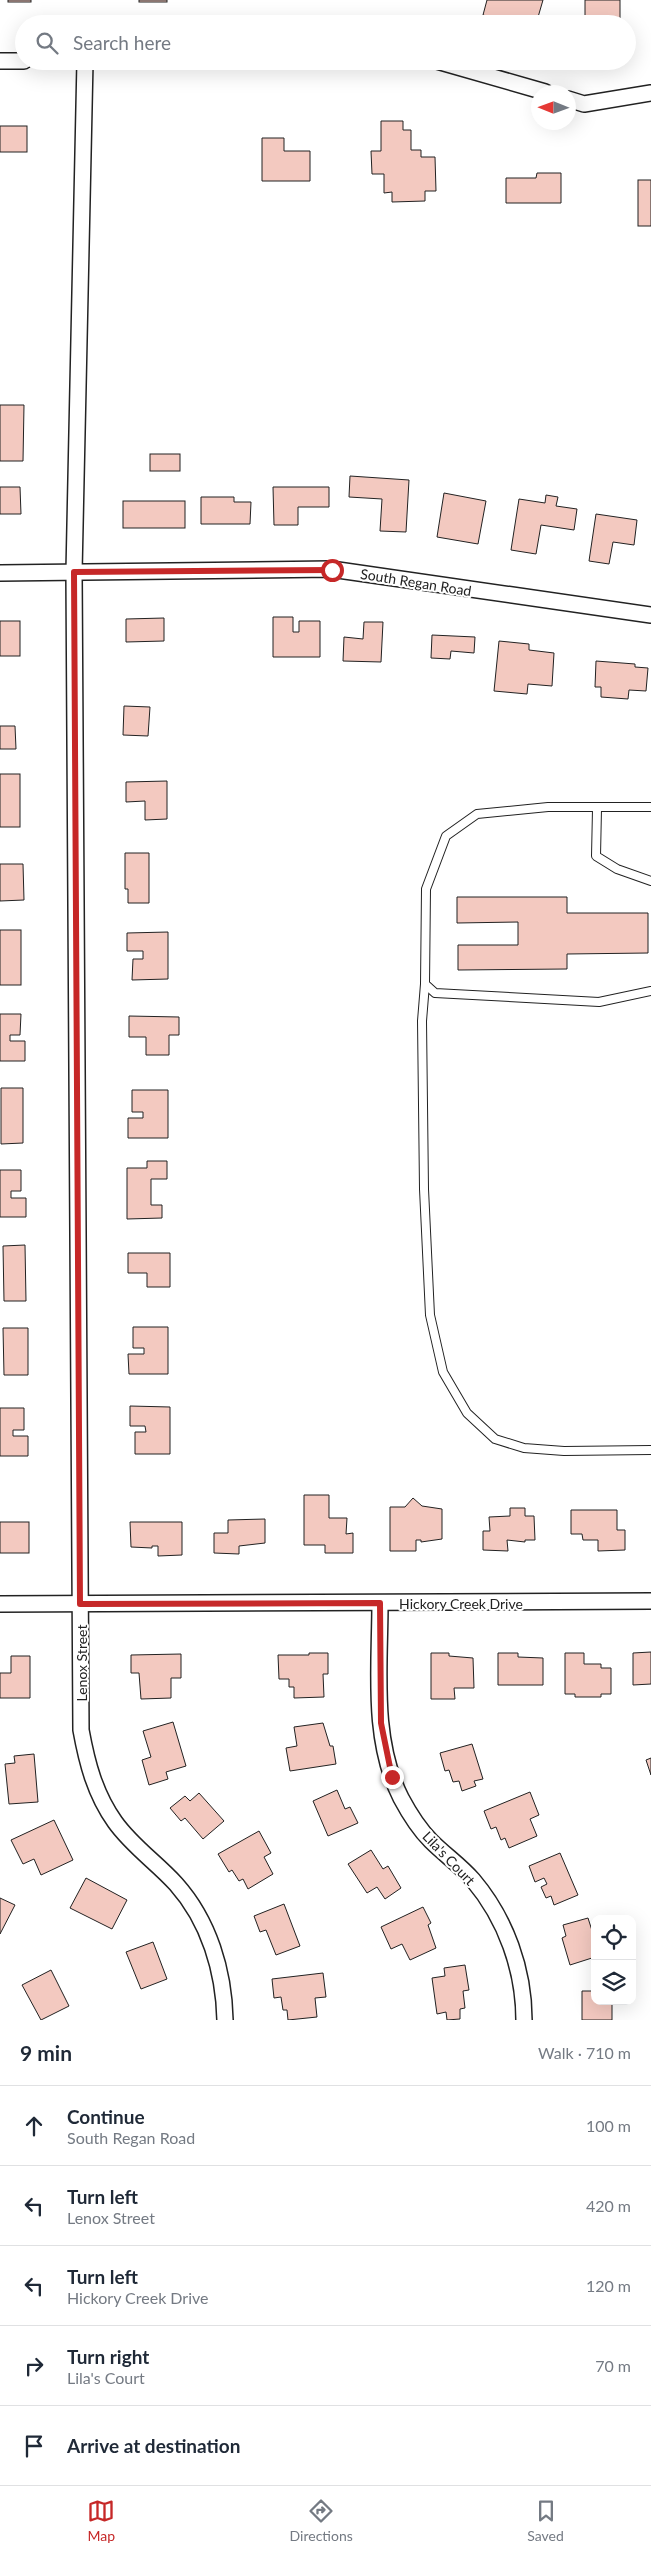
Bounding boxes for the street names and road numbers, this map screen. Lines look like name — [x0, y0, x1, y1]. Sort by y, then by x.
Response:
street label: South Regan Road — [359, 565, 473, 599]
street label: Hickory Creek Drive — [399, 1595, 523, 1612]
street label: Lenox Street — [73, 1625, 90, 1701]
street label: Lila's Court — [419, 1828, 479, 1888]

